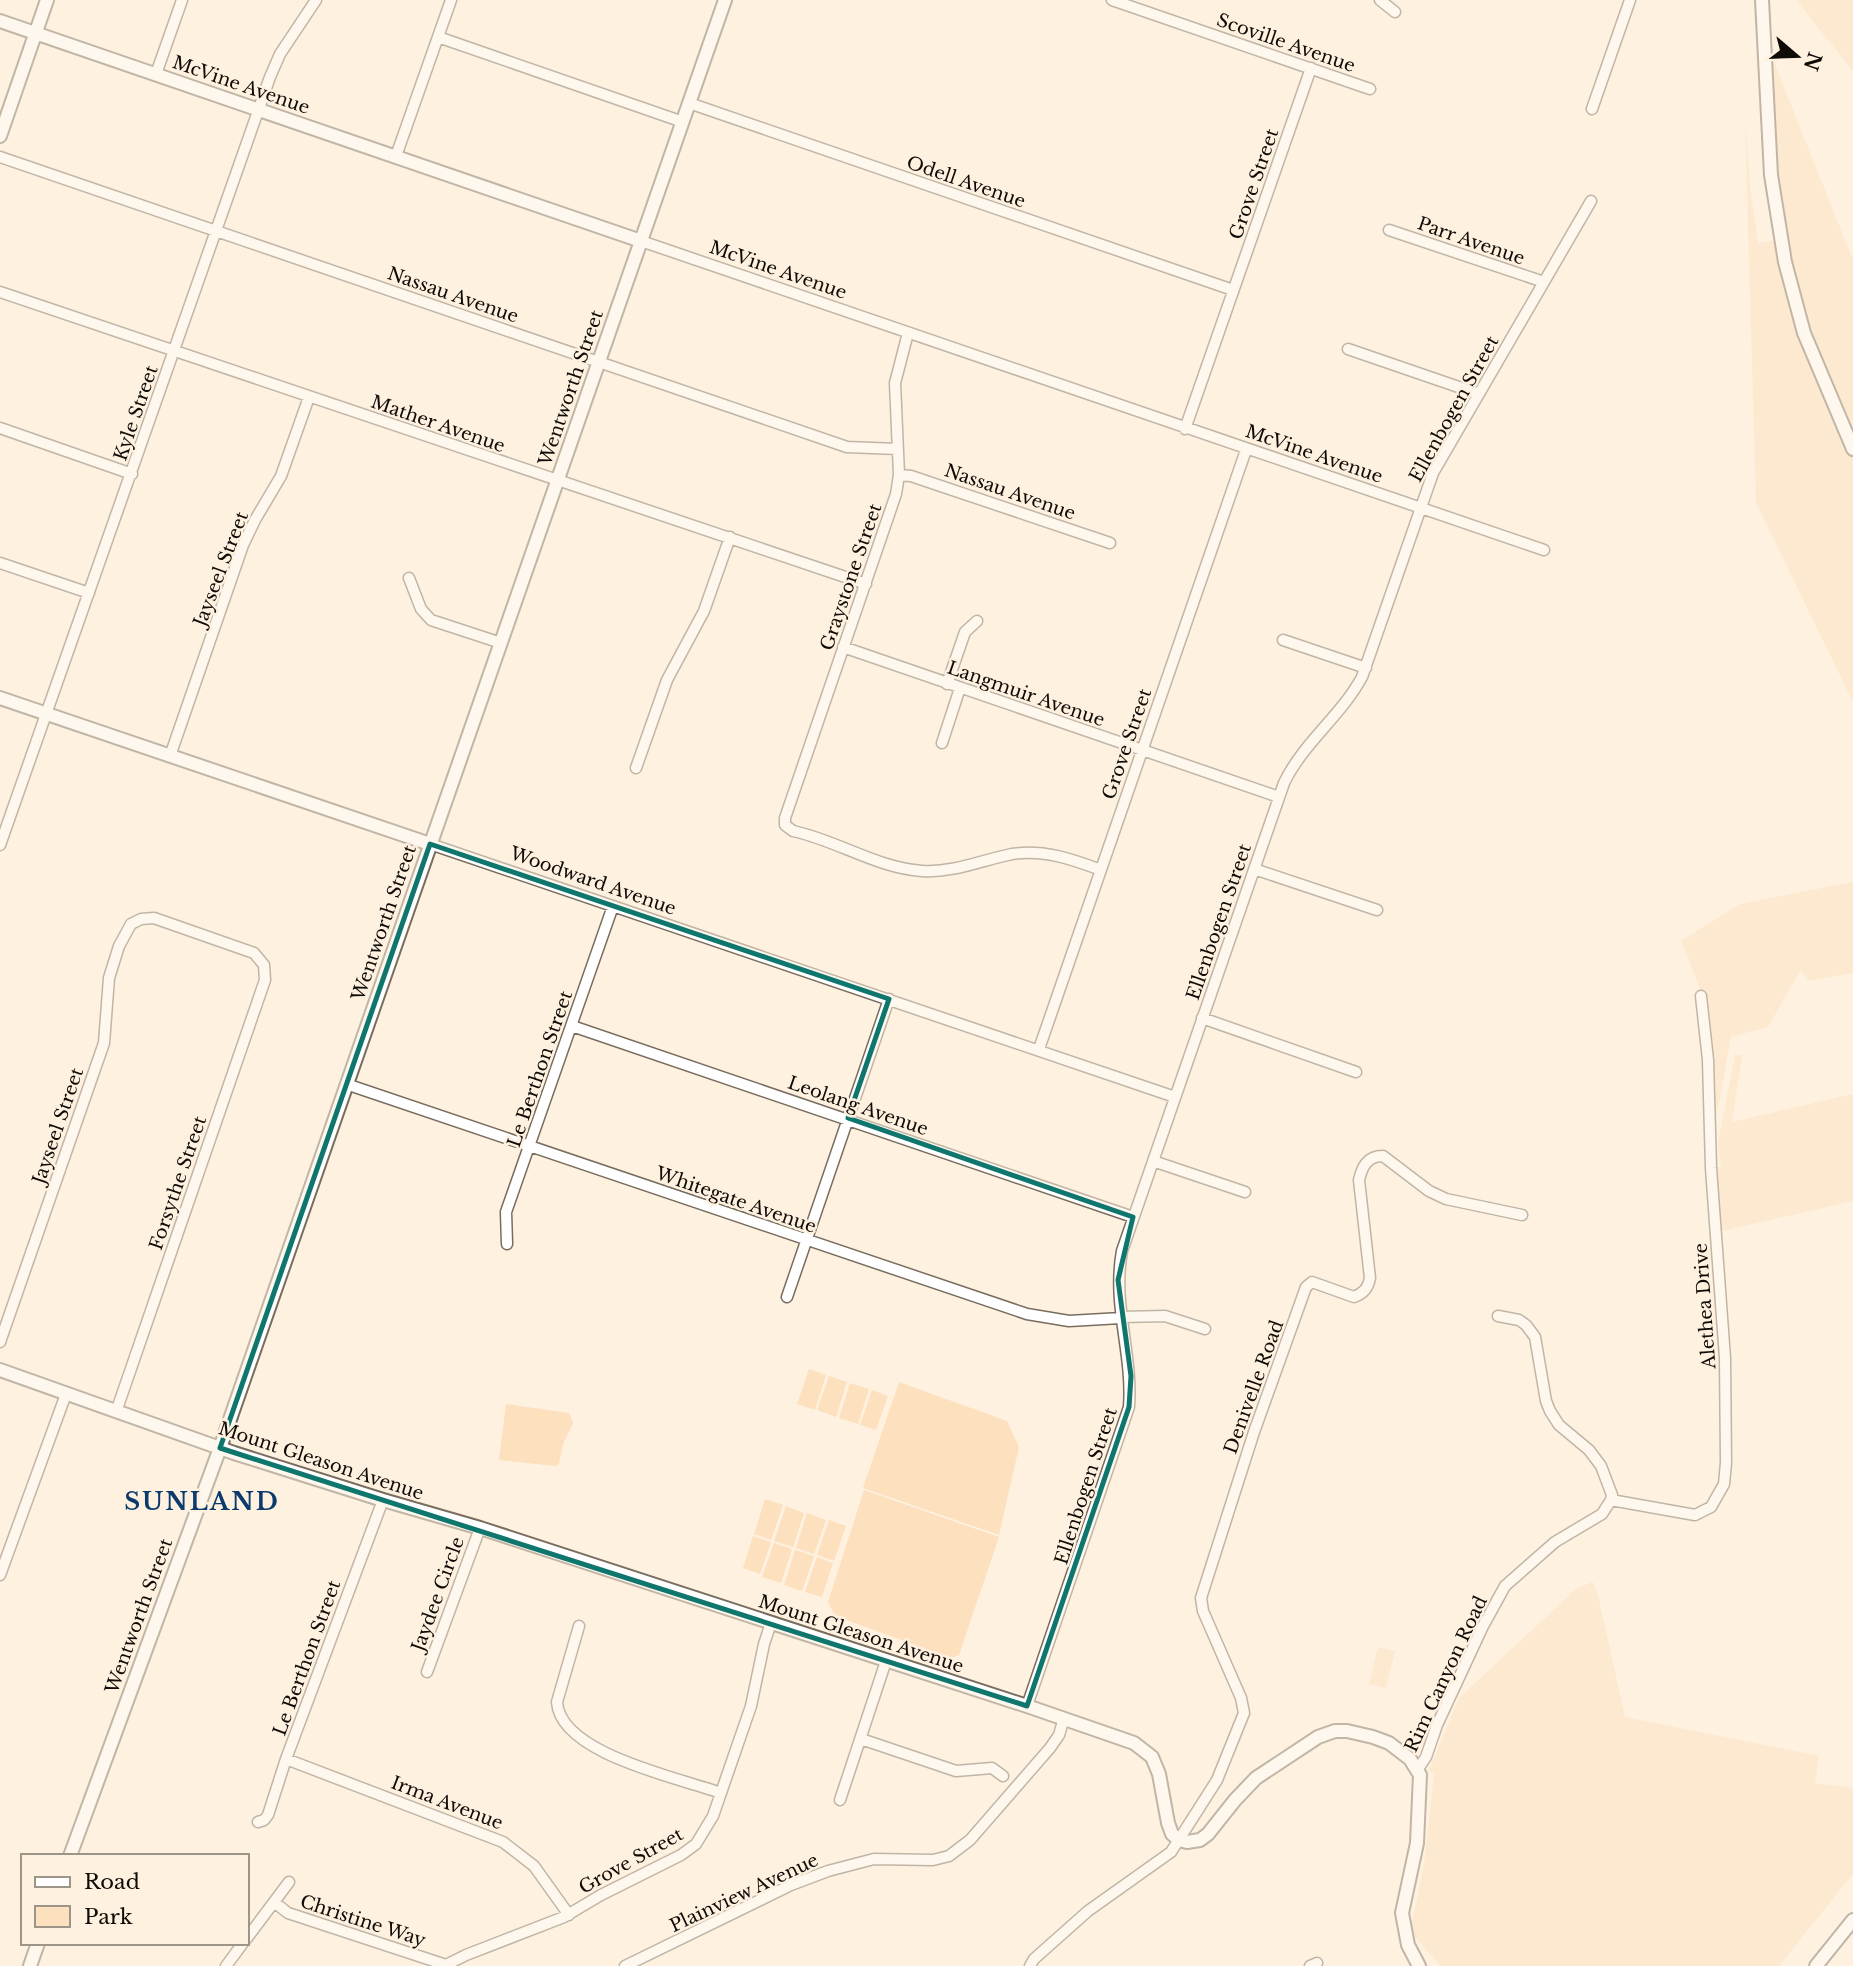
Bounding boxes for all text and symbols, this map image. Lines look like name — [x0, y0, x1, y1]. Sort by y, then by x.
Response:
street label: Scoville Avenue — [1214, 9, 1358, 77]
north arrow — [1762, 21, 1832, 91]
text: N — [1799, 49, 1826, 74]
street label: McVine Avenue — [170, 51, 312, 119]
street label: Grove Street — [1225, 126, 1283, 242]
street label: Odell Avenue — [904, 151, 1028, 213]
street label: Parr Avenue — [1415, 212, 1527, 270]
street label: McVine Avenue — [707, 236, 849, 304]
street label: Nassau Avenue — [385, 262, 521, 328]
street label: Wentworth Street — [534, 307, 608, 470]
street label: Ellenbogen Street — [1405, 332, 1503, 486]
street label: Kyle Street — [109, 362, 163, 464]
street label: Mather Avenue — [368, 391, 508, 457]
street label: McVine Avenue — [1243, 420, 1385, 488]
street label: Nassau Avenue — [942, 459, 1078, 525]
street label: Graystone Street — [816, 501, 887, 653]
street label: Jayseel Street — [188, 508, 253, 631]
street label: Langmuir Avenue — [944, 657, 1108, 731]
street label: Grove Street — [1098, 686, 1156, 802]
street label: Ellenbogen Street — [1182, 841, 1256, 1003]
street label: Wentworth Street — [347, 842, 421, 1005]
street label: Woodward Avenue — [506, 842, 679, 920]
street label: Le Berthon Street — [503, 988, 577, 1150]
street label: Jayseel Street — [27, 1065, 88, 1189]
street label: Leolang Avenue — [785, 1072, 931, 1140]
street label: Forsythe Street — [145, 1113, 211, 1253]
street label: Whitegate Avenue — [652, 1162, 819, 1238]
street label: Alethea Drive — [1690, 1242, 1720, 1371]
street label: Denivelle Road — [1220, 1317, 1288, 1457]
street label: Ellenbogen Street — [1050, 1405, 1122, 1567]
street label: Mount Gleason Avenue — [216, 1417, 426, 1505]
district label: SUNLAND — [124, 1487, 280, 1516]
street label: Jaydee Circle — [406, 1534, 469, 1656]
street label: Wentworth Street — [100, 1535, 177, 1697]
street label: Le Berthon Street — [269, 1577, 345, 1739]
street label: Mount Gleason Avenue — [756, 1590, 966, 1678]
street label: Rim Canyon Road — [1400, 1592, 1492, 1756]
street label: Irma Avenue — [388, 1772, 506, 1834]
street label: Grove Street — [575, 1823, 687, 1899]
street label: Plainview Avenue — [666, 1849, 822, 1937]
legend — [21, 1854, 248, 1945]
text: Road — [84, 1869, 140, 1895]
street label: Christine Way — [298, 1890, 429, 1952]
text: Park — [84, 1904, 133, 1930]

